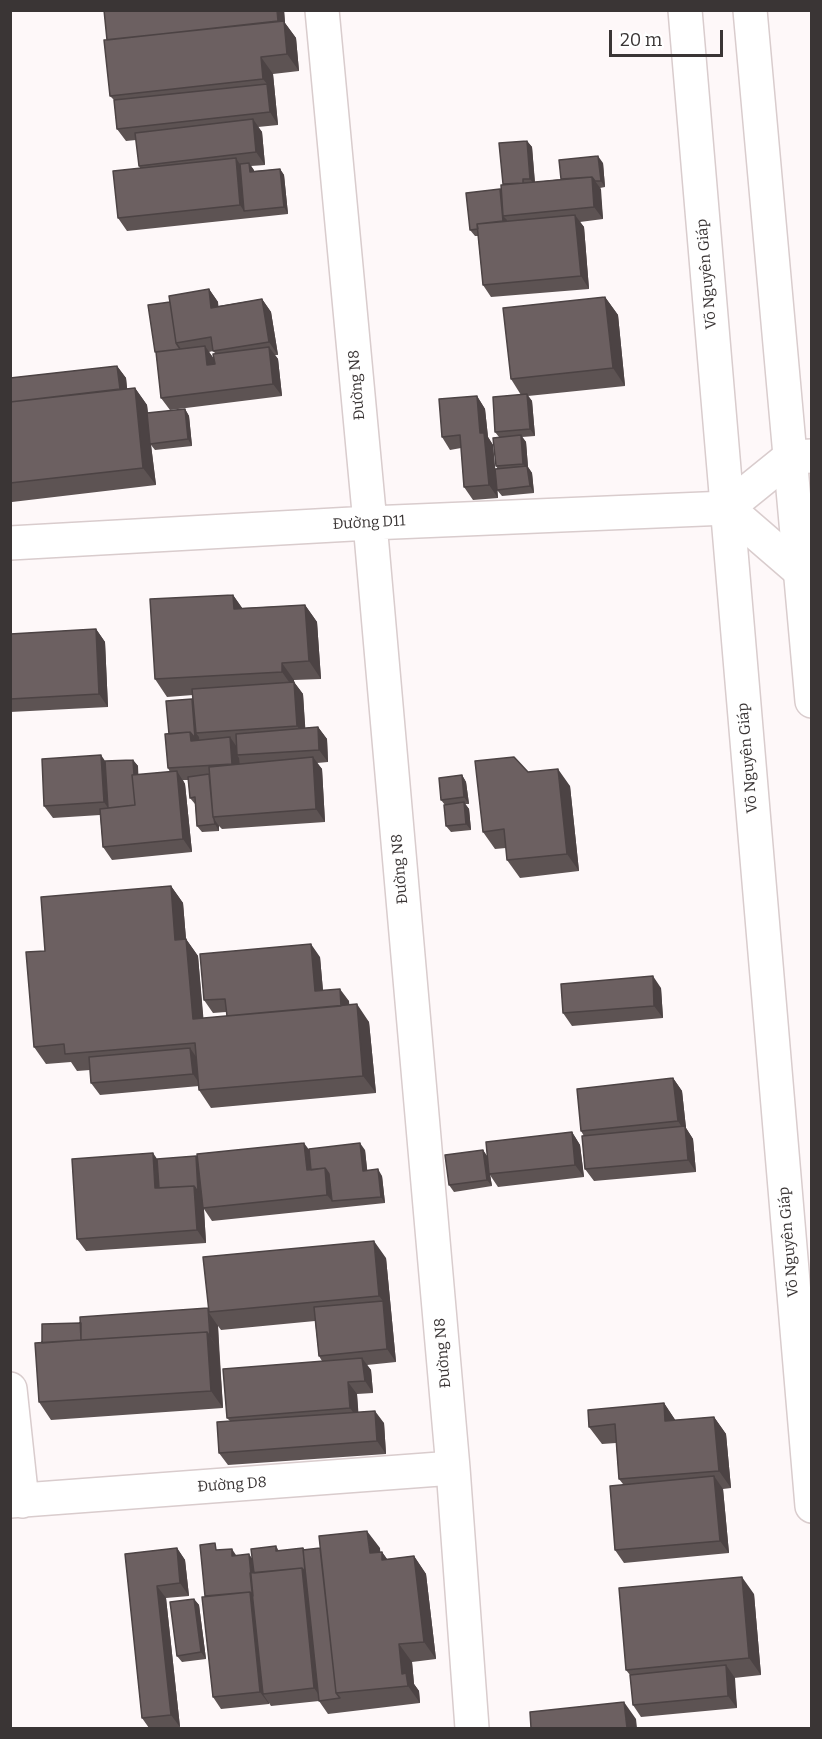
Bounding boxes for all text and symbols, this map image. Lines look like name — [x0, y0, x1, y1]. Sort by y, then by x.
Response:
scale bar — [612, 18, 726, 56]
text: 20 m — [620, 29, 662, 51]
street label: Võ Nguyên Giáp — [693, 218, 721, 330]
street label: Đường N8 — [345, 349, 369, 421]
street label: Đường D11 — [332, 512, 406, 534]
street label: Võ Nguyên Giáp — [734, 702, 762, 814]
street label: Đường N8 — [388, 833, 412, 905]
street label: Võ Nguyên Giáp — [775, 1186, 803, 1298]
street label: Đường N8 — [431, 1317, 455, 1389]
street label: Đường D8 — [197, 1474, 267, 1496]

